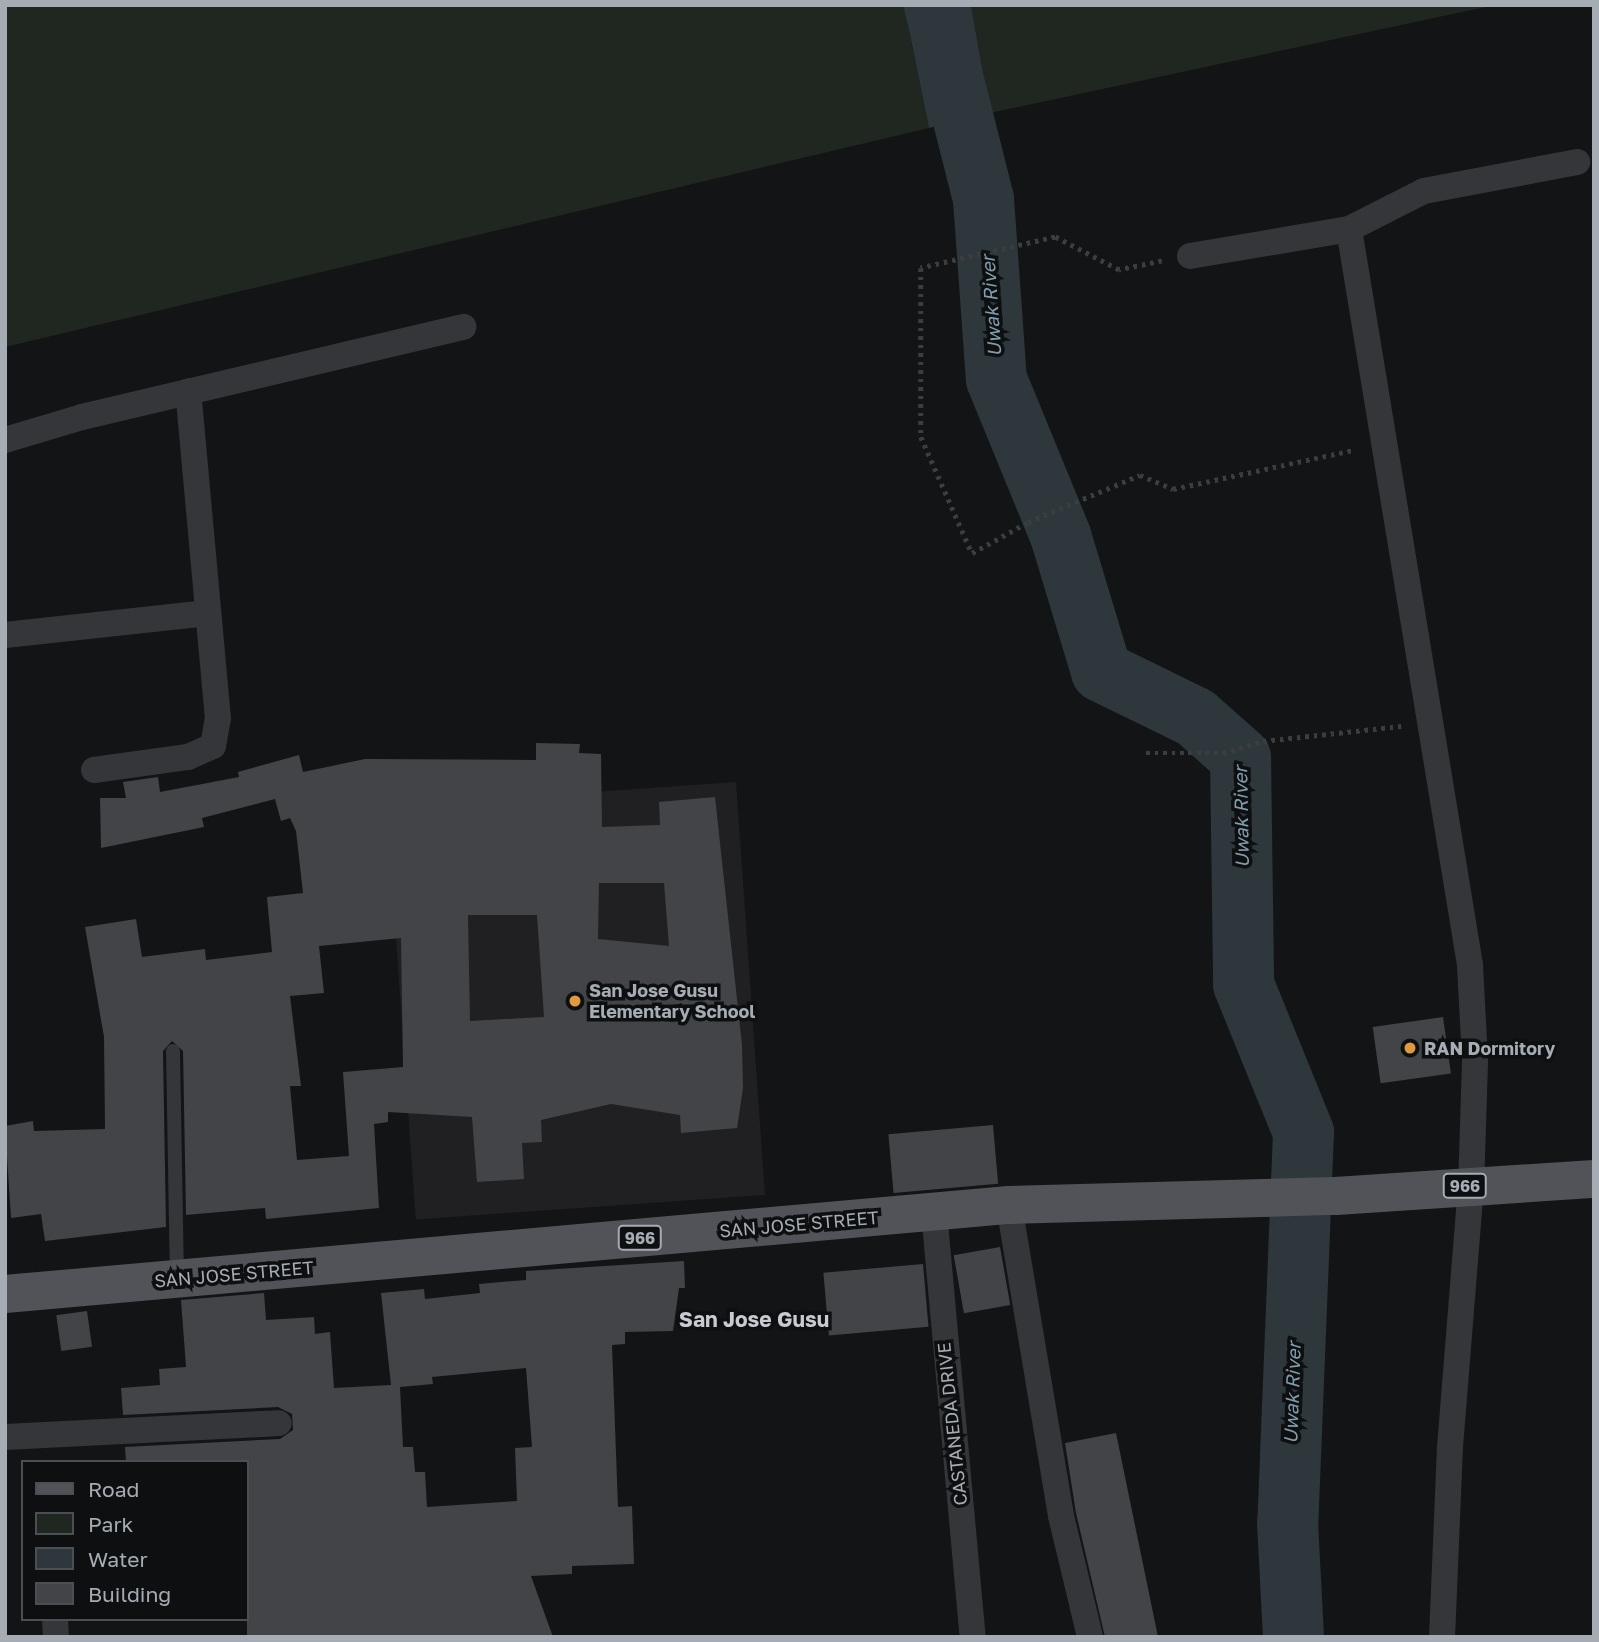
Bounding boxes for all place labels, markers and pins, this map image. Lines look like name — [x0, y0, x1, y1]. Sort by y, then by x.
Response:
place label: San Jose Gusu Elementary School — [589, 980, 755, 1023]
marker: San Jose Gusu Elementary School — [567, 993, 583, 1009]
place label: RAN Dormitory — [1424, 1037, 1555, 1059]
marker: RAN Dormitory — [1402, 1040, 1418, 1056]

